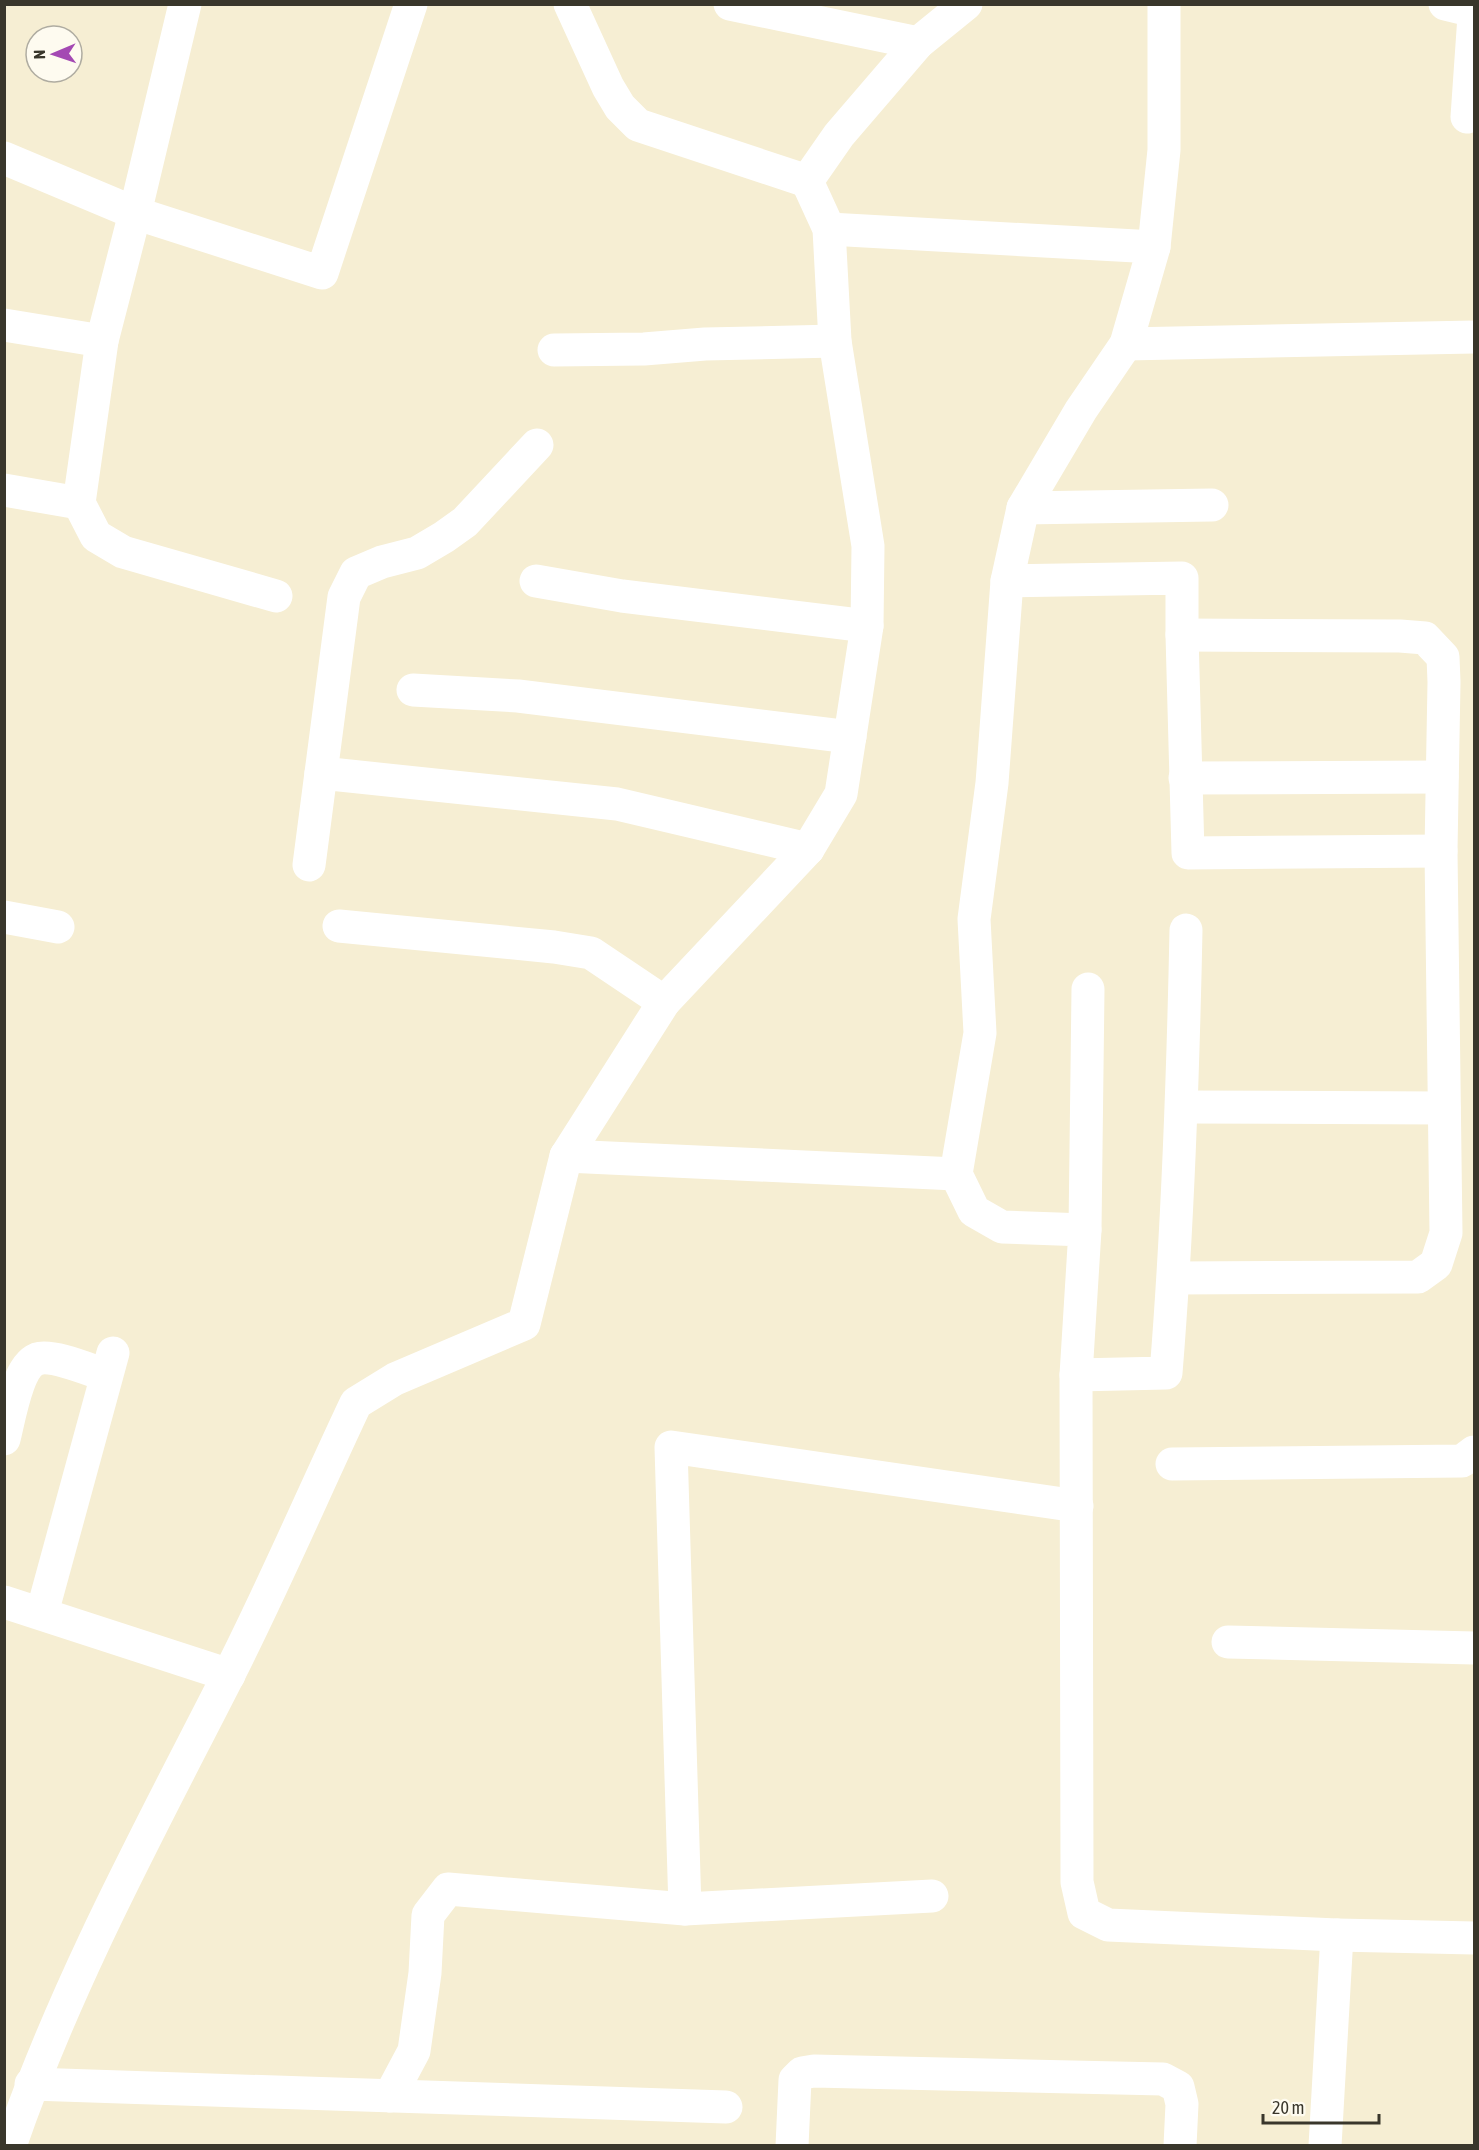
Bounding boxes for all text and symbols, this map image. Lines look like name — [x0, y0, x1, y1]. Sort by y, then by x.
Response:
north arrow — [24, 24, 84, 84]
text: N — [30, 49, 48, 60]
scale bar — [1263, 2087, 1378, 2125]
text: 20 m — [1272, 2097, 1304, 2118]

